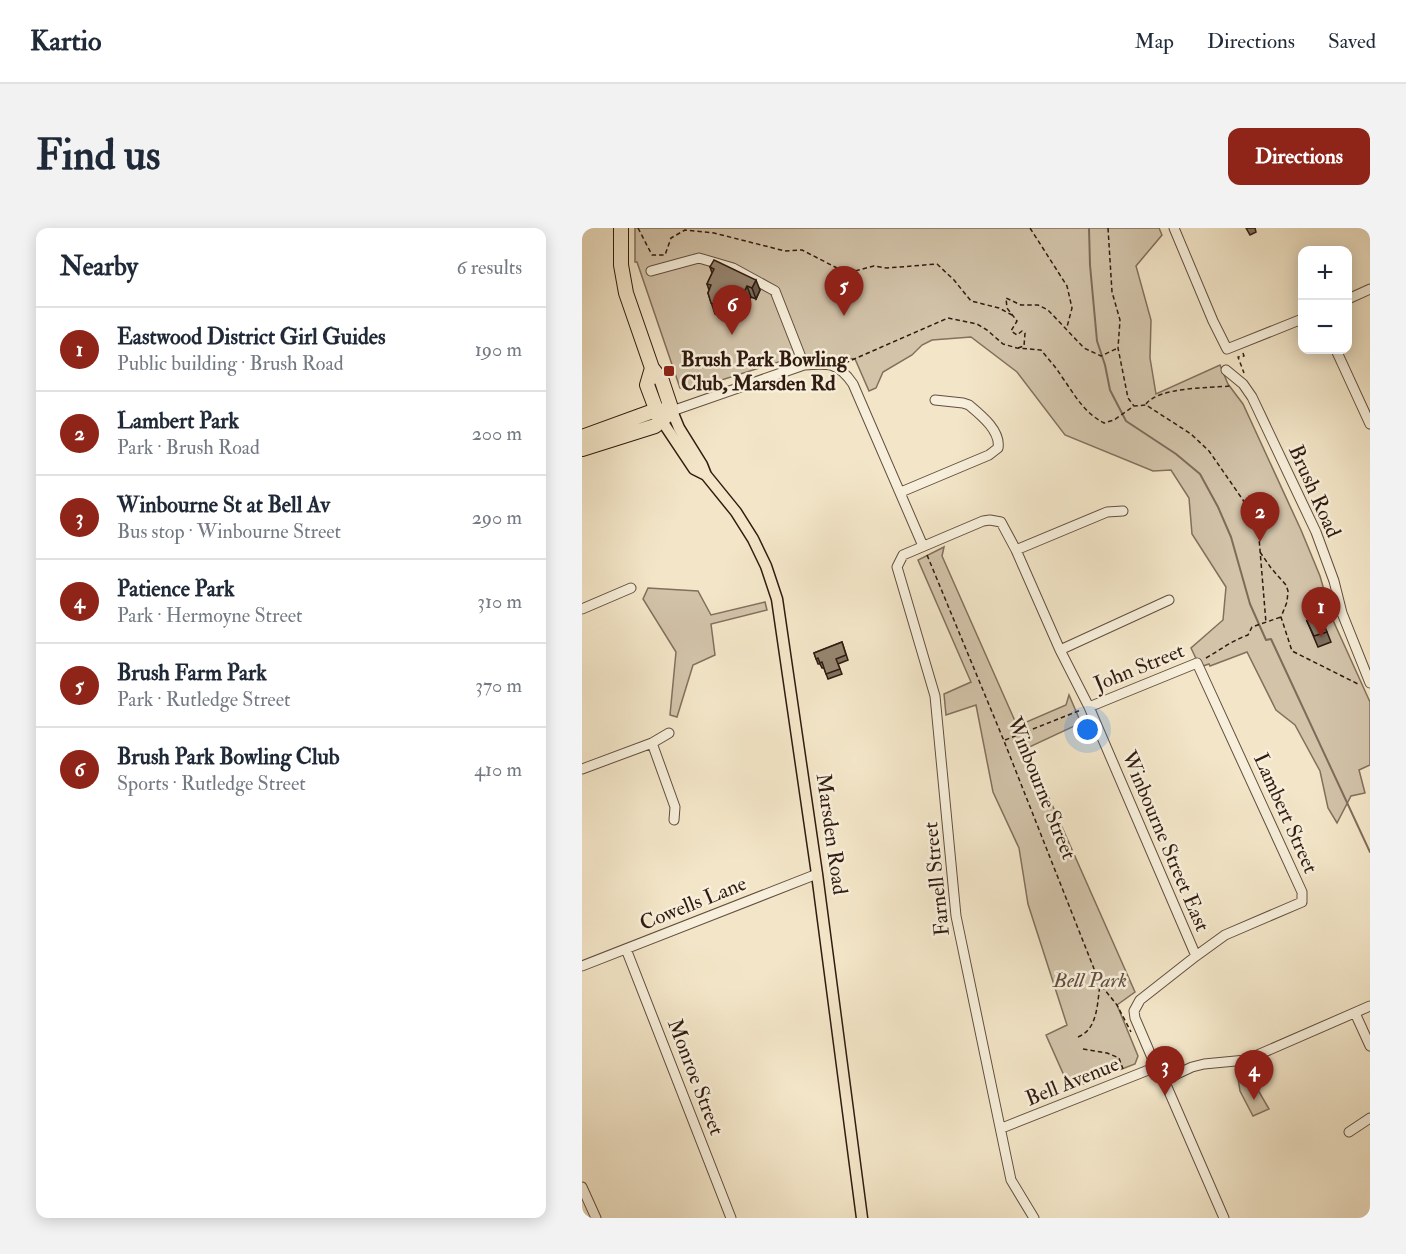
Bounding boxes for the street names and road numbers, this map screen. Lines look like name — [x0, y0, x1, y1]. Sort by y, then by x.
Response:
street label: Brush Road — [1282, 441, 1347, 542]
street label: John Street — [1089, 637, 1188, 698]
street label: Winbourne Street — [1000, 712, 1082, 864]
street label: Winbourne Street East — [1115, 746, 1216, 936]
street label: Lambert Street — [1247, 749, 1324, 878]
street label: Marsden Road — [810, 772, 853, 897]
street label: Farnell Street — [917, 820, 956, 937]
street label: Cowells Lane — [636, 870, 751, 937]
street label: Monroe Street — [661, 1015, 730, 1139]
street label: Bell Avenue — [1021, 1050, 1123, 1112]

